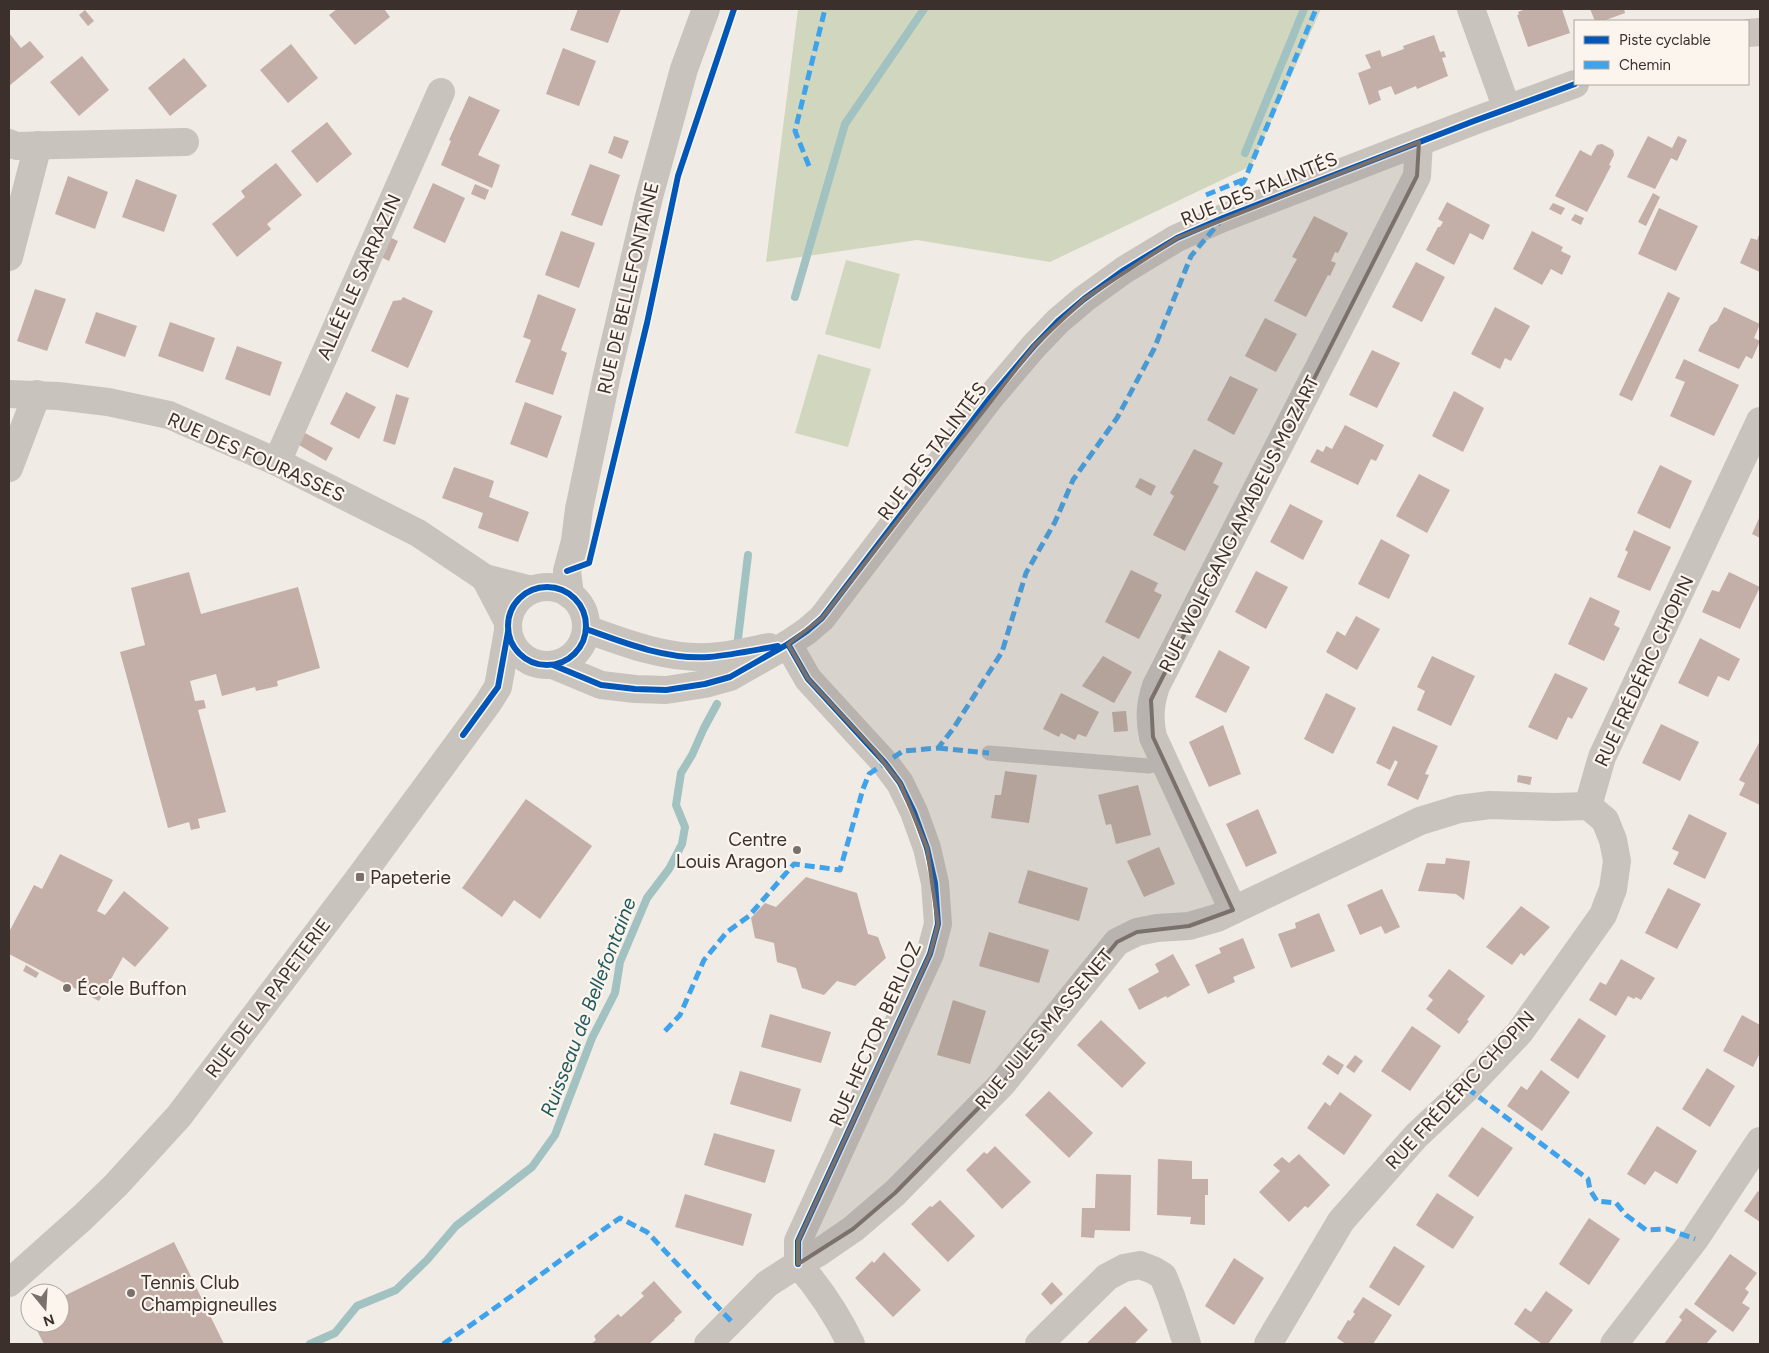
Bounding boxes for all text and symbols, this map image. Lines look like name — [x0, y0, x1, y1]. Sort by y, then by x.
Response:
legend — [1574, 20, 1749, 85]
text: Piste cyclable — [1619, 31, 1711, 49]
text: Chemin — [1619, 56, 1671, 74]
street label: RUE DES TALINTÉS — [1177, 147, 1341, 231]
street label: RUE DE BELLEFONTAINE — [592, 180, 664, 396]
street label: ALLÉE LE SARRAZIN — [312, 191, 406, 363]
street label: RUE WOLFGANG AMADEUS MOZART — [1154, 372, 1324, 676]
street label: RUE DES TALINTÉS — [873, 377, 991, 525]
street label: RUE DES FOURASSES — [164, 408, 348, 506]
street label: RUE FRÉDÉRIC CHOPIN — [1590, 572, 1698, 770]
place label: Centre Louis Aragon — [676, 828, 787, 873]
marker: Centre Louis Aragon — [791, 844, 803, 856]
place label: Papeterie — [370, 866, 451, 889]
marker: Papeterie — [354, 871, 366, 883]
water label: Ruisseau de Bellefontaine — [535, 894, 641, 1120]
street label: RUE DE LA PAPETERIE — [200, 914, 336, 1082]
street label: RUE HECTOR BERLIOZ — [824, 938, 926, 1130]
street label: RUE JULES MASSENET — [970, 944, 1118, 1114]
place label: École Buffon — [77, 977, 187, 1000]
marker: École Buffon — [61, 982, 73, 994]
street label: RUE FRÉDÉRIC CHOPIN — [1381, 1006, 1539, 1174]
place label: Tennis Club Champigneulles — [141, 1271, 277, 1316]
north arrow — [20, 1283, 70, 1333]
marker: Tennis Club Champigneulles — [125, 1287, 137, 1299]
text: N — [41, 1310, 57, 1330]

